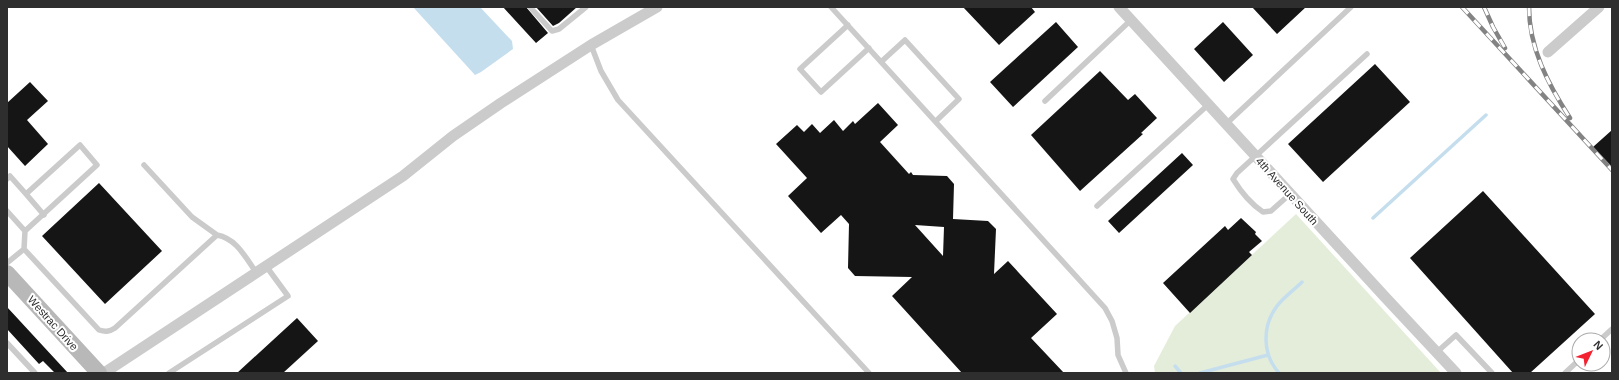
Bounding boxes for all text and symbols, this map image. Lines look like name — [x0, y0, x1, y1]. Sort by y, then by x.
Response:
street label: 4th Avenue South — [1254, 155, 1320, 227]
street label: Westrac Drive — [25, 293, 81, 353]
north arrow — [1571, 332, 1611, 372]
text: N — [1591, 338, 1605, 352]

